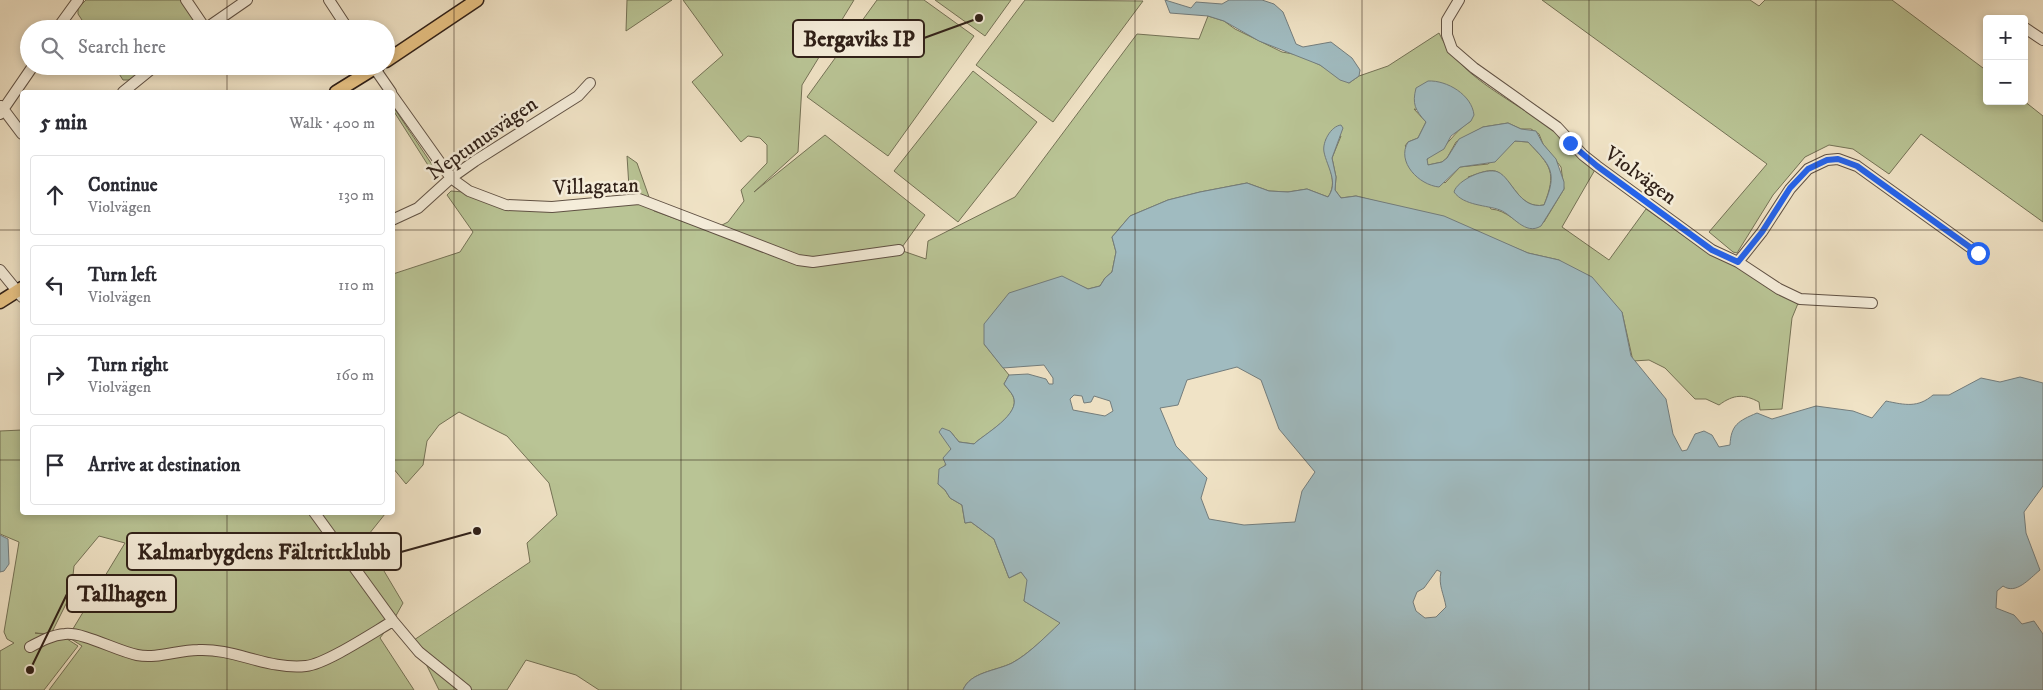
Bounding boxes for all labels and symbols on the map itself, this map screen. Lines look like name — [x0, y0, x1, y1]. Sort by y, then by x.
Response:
callout: Bergaviks IP — [793, 20, 924, 57]
text: Bergaviks IP — [803, 26, 915, 53]
street label: Neptunusvägen — [422, 91, 543, 186]
route end — [1559, 132, 1582, 155]
street label: Violvägen — [1598, 140, 1682, 211]
street label: Villagatan — [552, 173, 639, 202]
route start — [1967, 242, 1990, 265]
callout: Kalmarbygdens Fältrittklubb — [127, 533, 401, 570]
text: Kalmarbygdens Fältrittklubb — [137, 539, 391, 566]
callout: Tallhagen — [67, 575, 176, 612]
text: Tallhagen — [76, 581, 167, 608]

